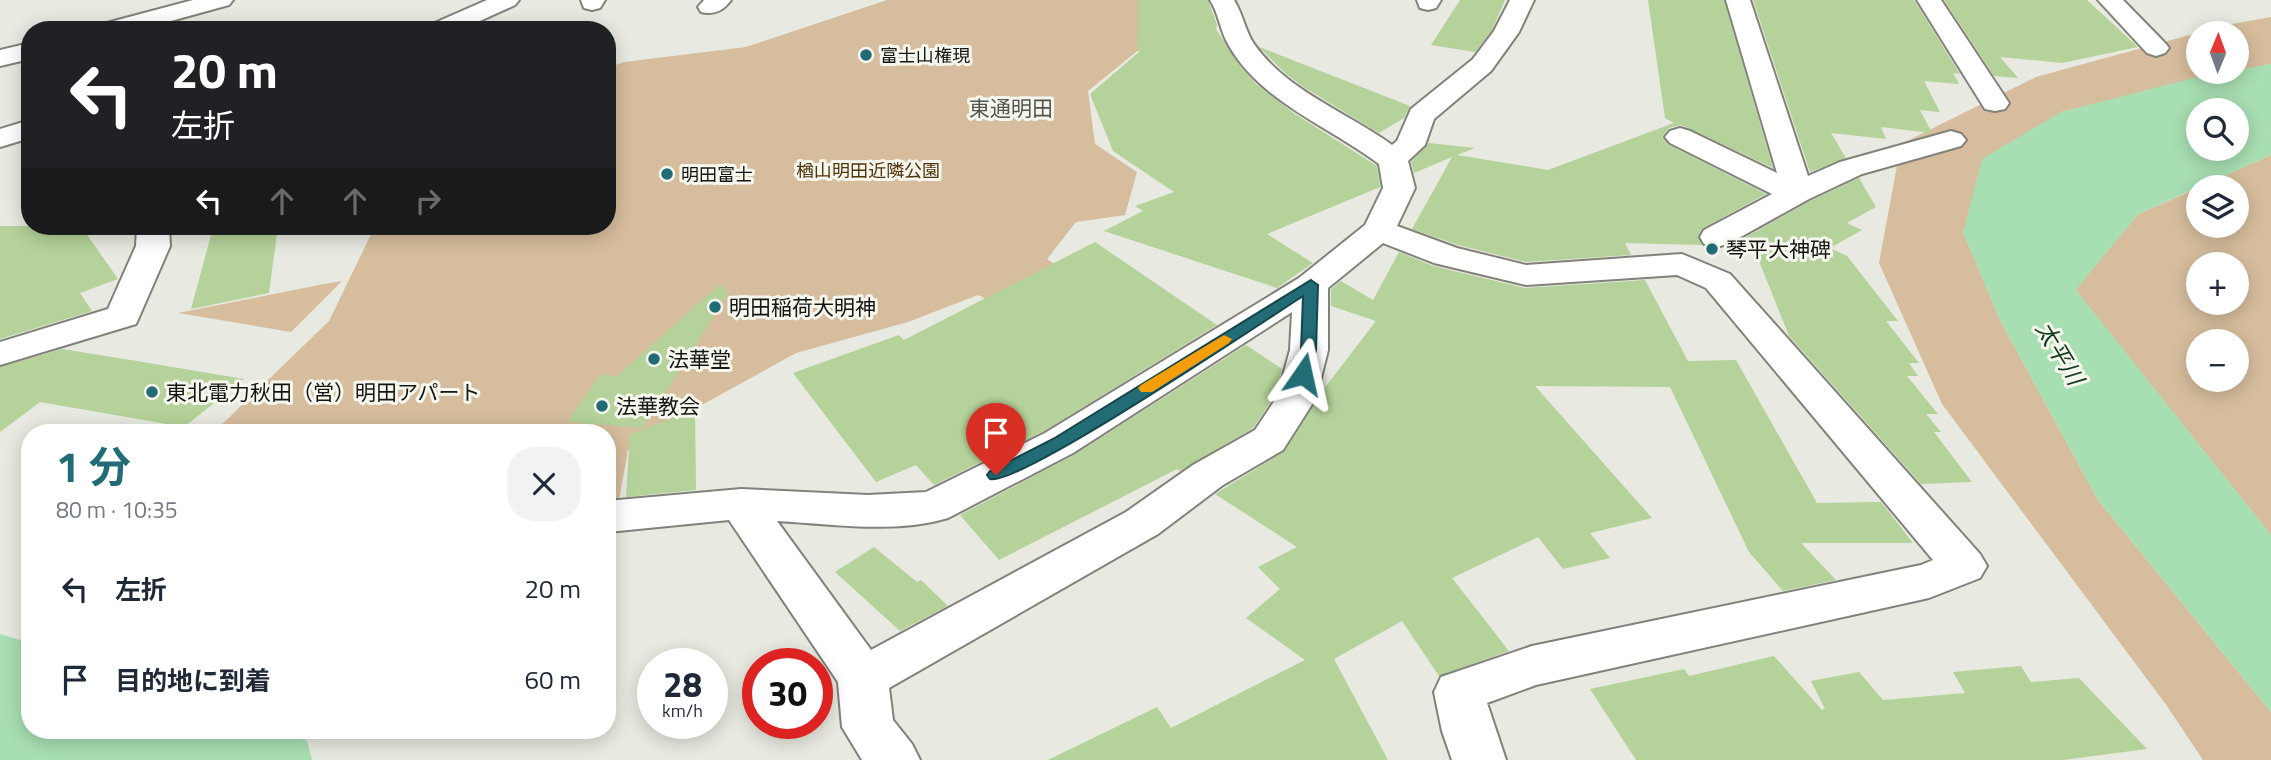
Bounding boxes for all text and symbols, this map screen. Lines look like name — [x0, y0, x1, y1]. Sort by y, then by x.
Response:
north arrow — [2186, 21, 2249, 84]
map controls — [2186, 21, 2249, 392]
text: 20 m — [171, 32, 278, 107]
place label: 富士山権現 — [880, 42, 970, 69]
marker: 富士山権現 — [858, 47, 874, 63]
icon: left — [56, 49, 147, 140]
district label: 東通明田 — [969, 92, 1053, 124]
button: search — [2186, 98, 2249, 161]
text: 左折 — [171, 101, 235, 149]
park label: 楢山明田近隣公園 — [796, 157, 940, 184]
place label: 明田富士 — [681, 161, 753, 188]
marker: 明田富士 — [659, 166, 675, 182]
button: layers — [2186, 175, 2249, 238]
icon: left — [190, 182, 228, 220]
icon: ahead — [263, 182, 301, 220]
icon: ahead — [336, 182, 374, 220]
icon: right — [409, 182, 447, 220]
place label: 琴平大神碑 — [1726, 233, 1831, 265]
marker: 琴平大神碑 — [1704, 241, 1720, 257]
button: + — [2186, 252, 2249, 315]
place label: 明田稲荷大明神 — [729, 291, 876, 323]
marker: 明田稲荷大明神 — [707, 299, 723, 315]
water label: 太平川 — [2027, 314, 2094, 394]
button: − — [2186, 329, 2249, 392]
position arrow — [1266, 337, 1340, 411]
place label: 法華堂 — [668, 343, 731, 375]
marker: 法華堂 — [646, 351, 662, 367]
place label: 東北電力秋田（営）明田アパート — [166, 376, 481, 408]
marker: 東北電力秋田（営）明田アパート — [144, 384, 160, 400]
place label: 法華教会 — [616, 390, 700, 422]
marker: 法華教会 — [594, 398, 610, 414]
pin — [966, 403, 1026, 475]
icon: arrive — [977, 414, 1015, 452]
text: 1 分 — [56, 434, 131, 498]
button: close — [507, 447, 581, 521]
text: 80 m · 10:35 — [56, 492, 178, 527]
text: 20 m — [524, 569, 581, 608]
icon: left — [56, 570, 94, 608]
text: 左折 — [115, 570, 167, 609]
speed limit sign: 30 — [742, 648, 833, 739]
text: 28 — [663, 657, 702, 711]
text: 60 m — [524, 660, 581, 699]
icon: arrive — [56, 661, 94, 699]
text: 目的地に到着 — [115, 661, 271, 700]
text: km/h — [662, 697, 703, 724]

